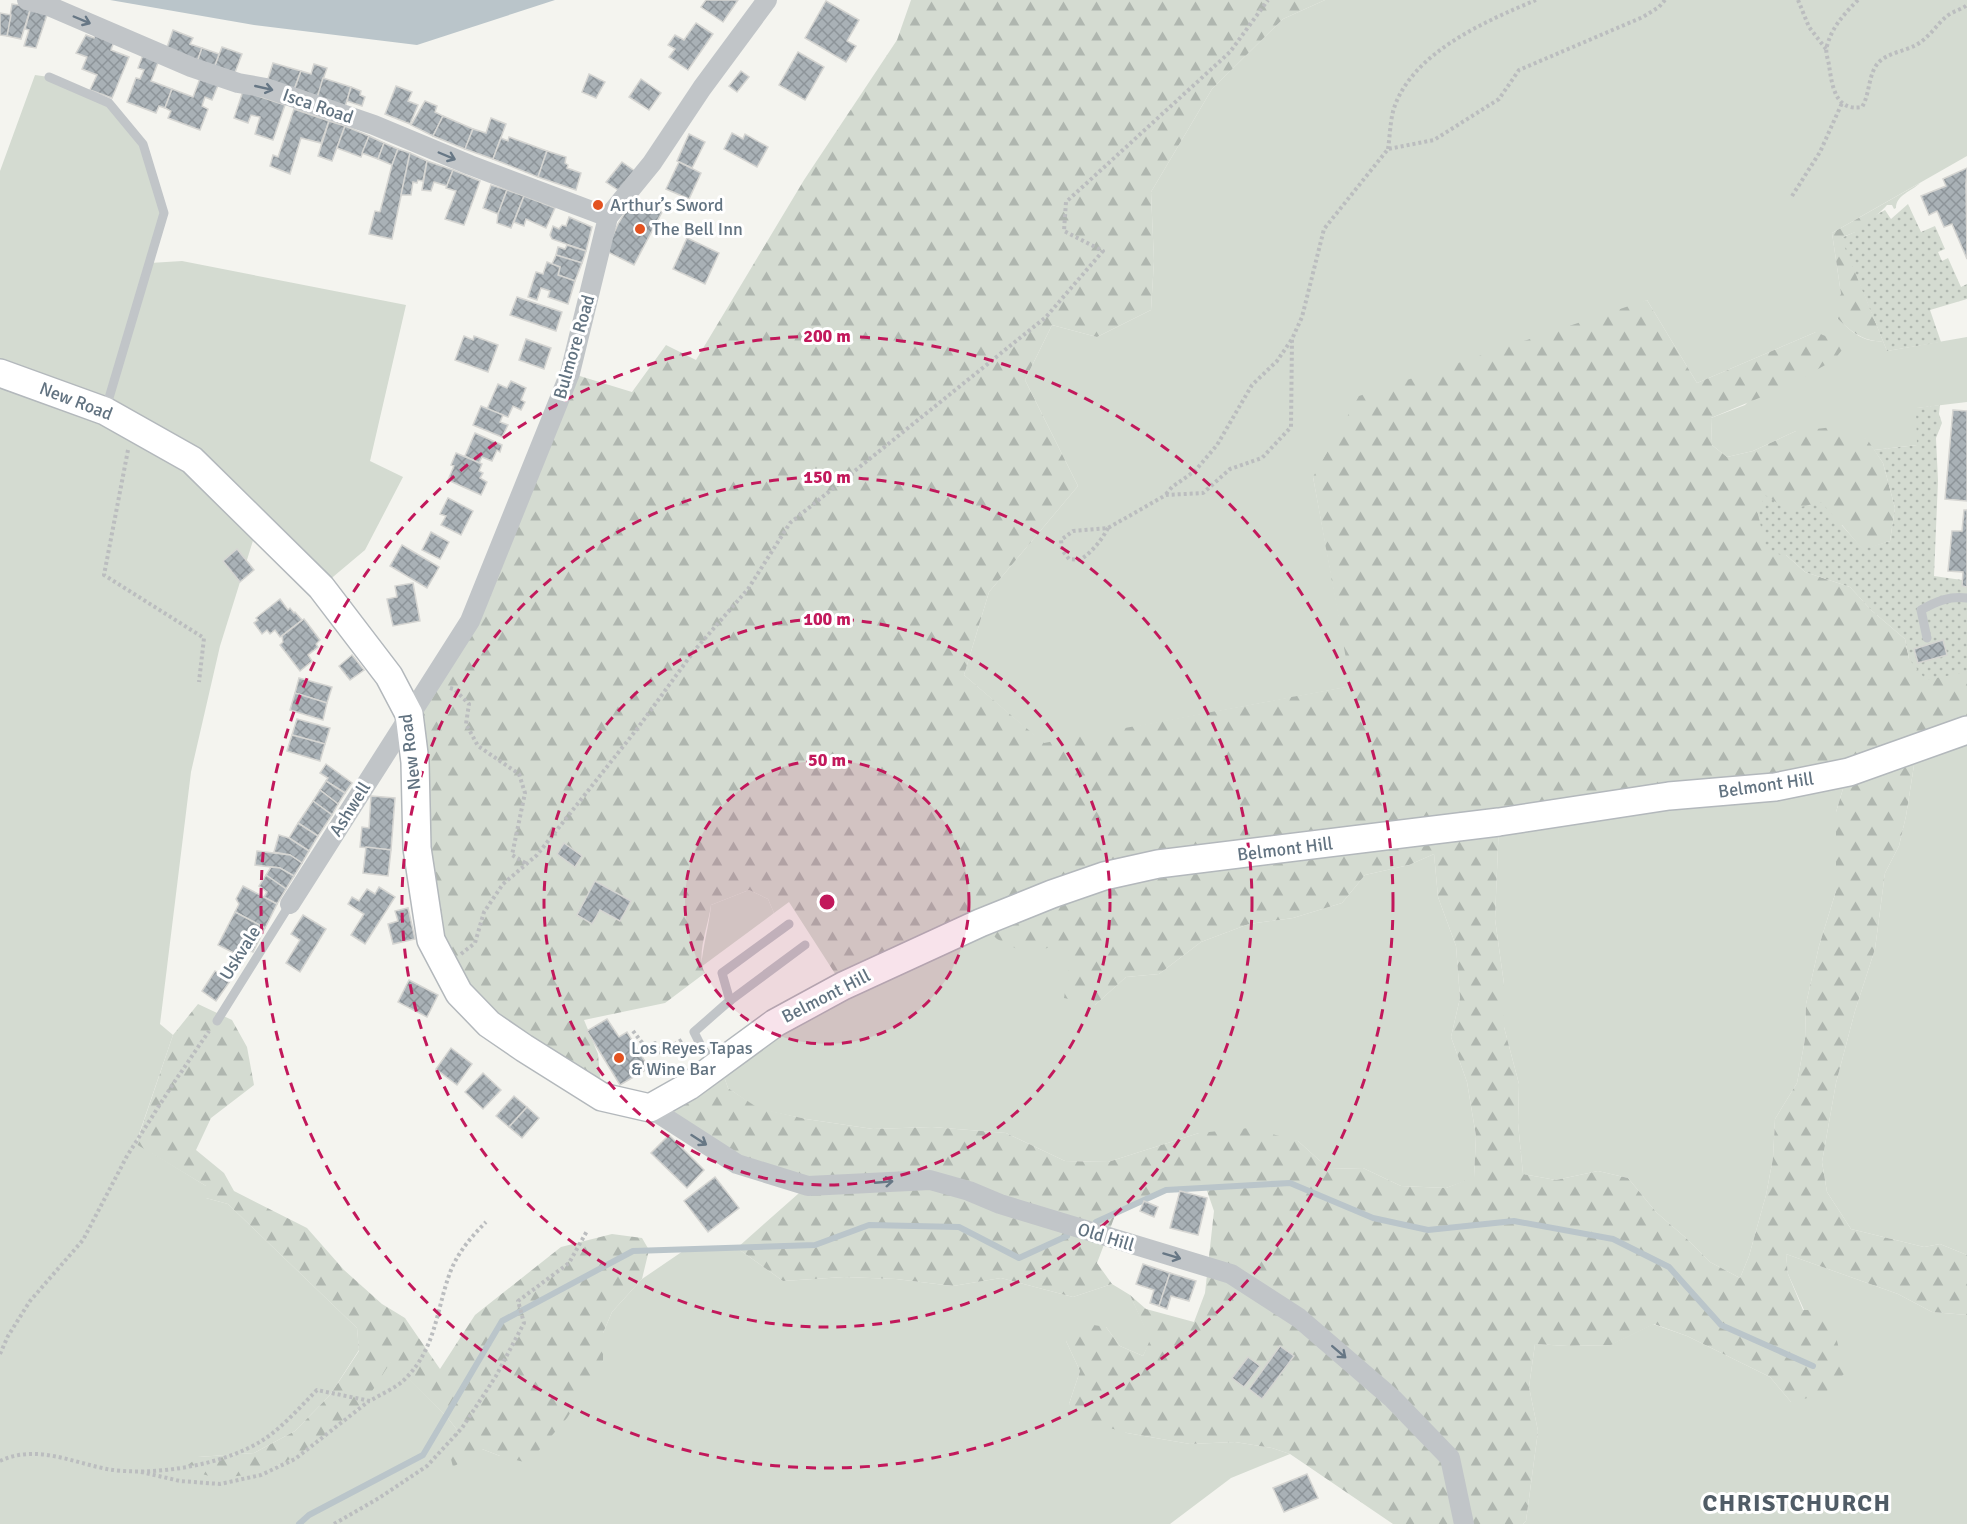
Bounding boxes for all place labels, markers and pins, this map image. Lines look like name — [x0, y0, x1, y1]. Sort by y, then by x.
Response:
place label: Arthur’s Sword — [610, 194, 724, 216]
marker: Arthur’s Sword — [591, 198, 605, 212]
place label: The Bell Inn — [652, 218, 743, 240]
marker: The Bell Inn — [633, 222, 647, 236]
centre of rings — [817, 892, 837, 912]
place label: Los Reyes Tapas & Wine Bar — [631, 1037, 753, 1080]
marker: Los Reyes Tapas & Wine Bar — [612, 1051, 626, 1065]

